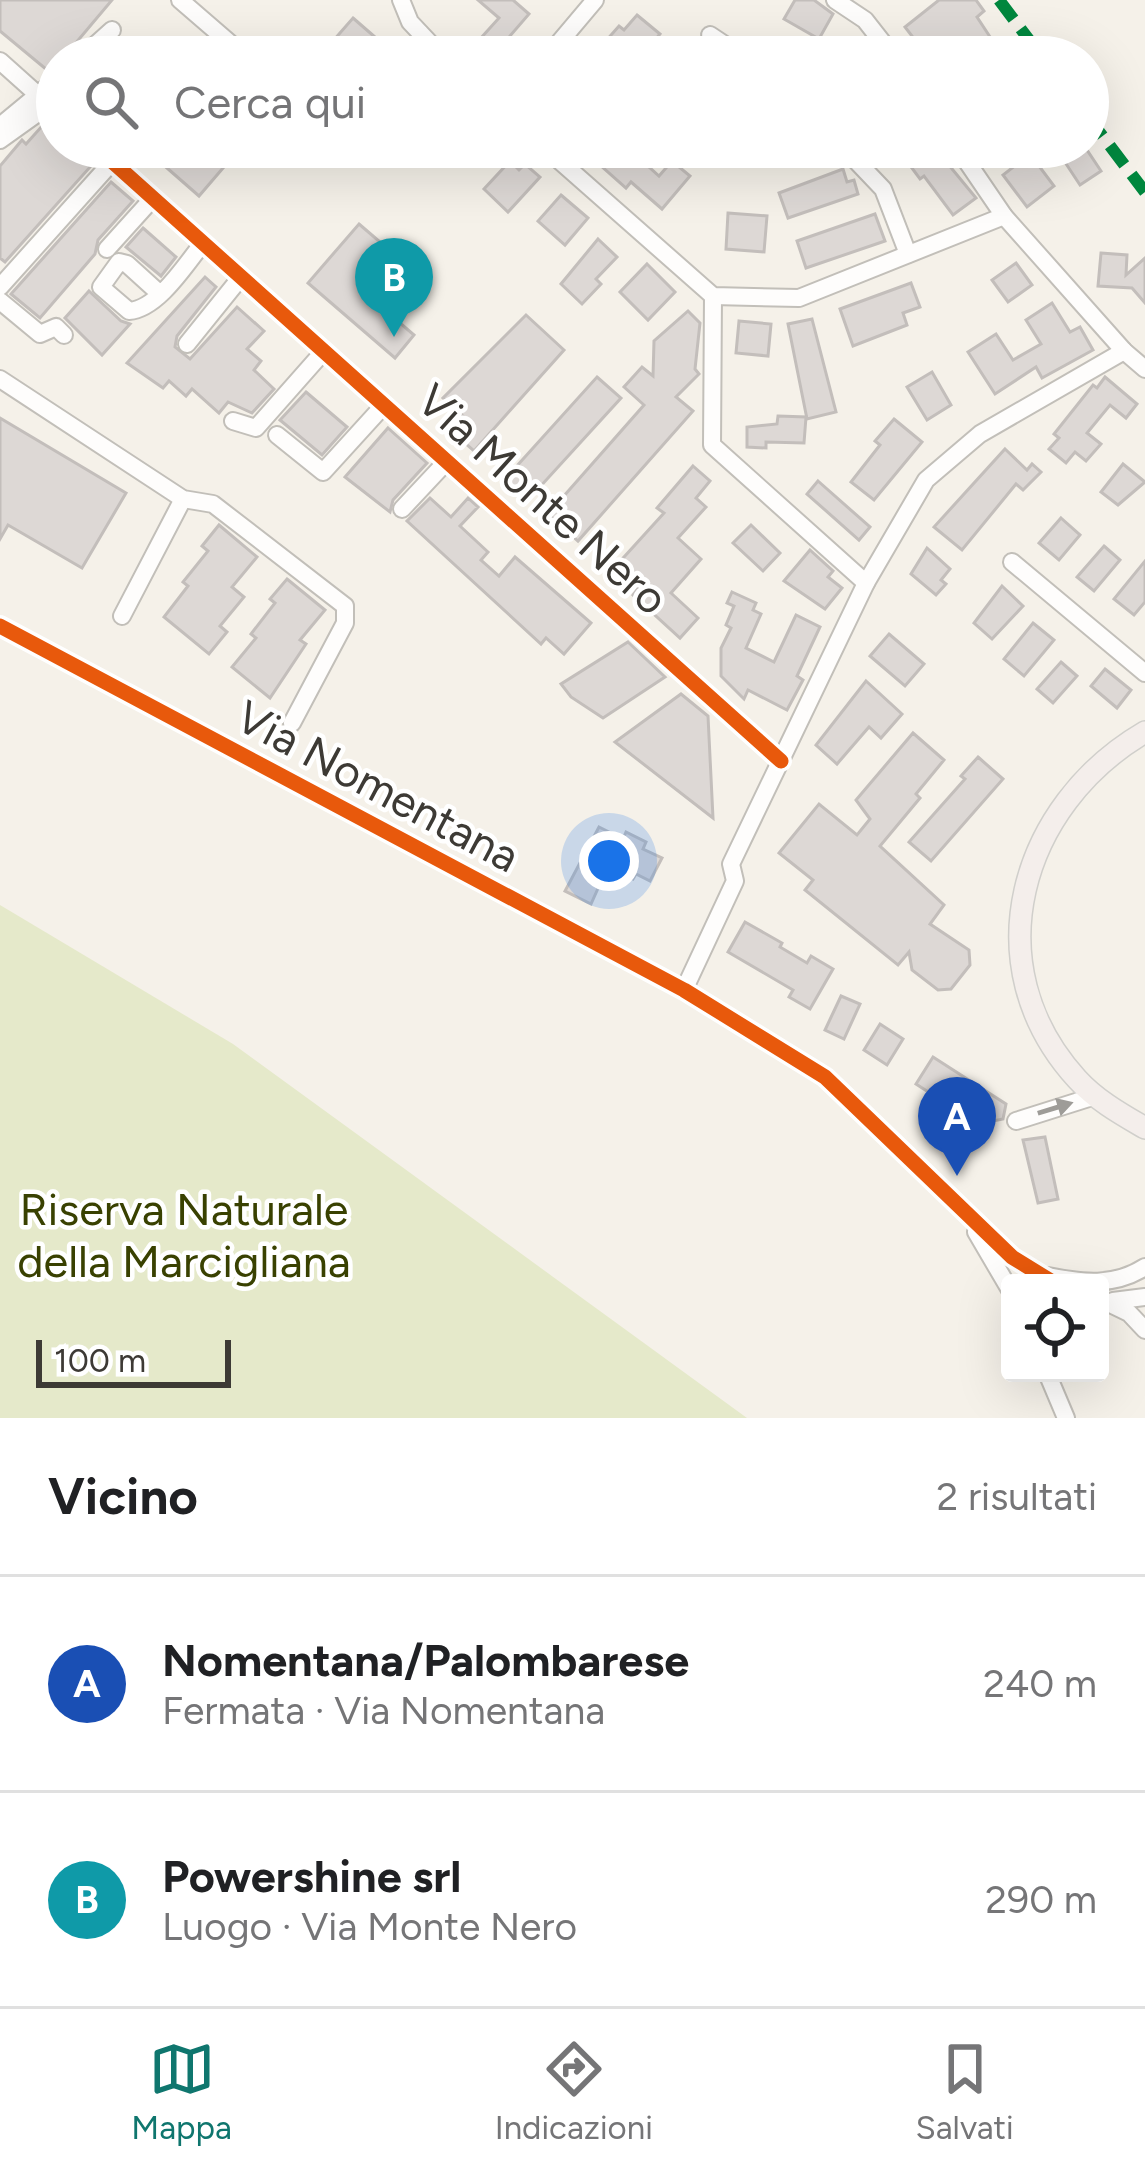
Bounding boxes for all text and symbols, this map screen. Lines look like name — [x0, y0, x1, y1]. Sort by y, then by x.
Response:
search box — [36, 36, 1109, 168]
icon: search — [78, 69, 144, 135]
text: Cerca qui — [174, 75, 366, 129]
pin: B — [355, 238, 433, 337]
street label: Via Monte Nero — [407, 372, 679, 626]
street label: Via Nomentana — [227, 689, 529, 883]
your location — [579, 831, 639, 891]
pin: A — [918, 1077, 996, 1176]
one-way arrow — [1037, 1098, 1074, 1117]
park label: Riserva Naturale della Marcigliana — [17, 1182, 351, 1288]
map controls — [1001, 1274, 1109, 1382]
button: locate — [1001, 1274, 1109, 1382]
scale bar — [36, 1334, 231, 1387]
text: 100 m — [54, 1341, 146, 1380]
text: Vicino — [48, 1466, 198, 1527]
text: 2 risultati — [936, 1473, 1097, 1520]
text: Nomentana/Palombarese — [162, 1633, 689, 1687]
text: A — [73, 1660, 101, 1707]
text: 240 m — [983, 1660, 1097, 1707]
text: Fermata · Via Nomentana — [162, 1687, 605, 1734]
text: Powershine srl — [162, 1849, 461, 1903]
text: B — [75, 1876, 99, 1923]
text: 290 m — [985, 1876, 1097, 1923]
text: Luogo · Via Monte Nero — [162, 1903, 577, 1950]
tab: Mappa — [131, 2036, 232, 2147]
tab: Indicazioni — [495, 2036, 653, 2147]
tab: Salvati — [916, 2036, 1014, 2147]

